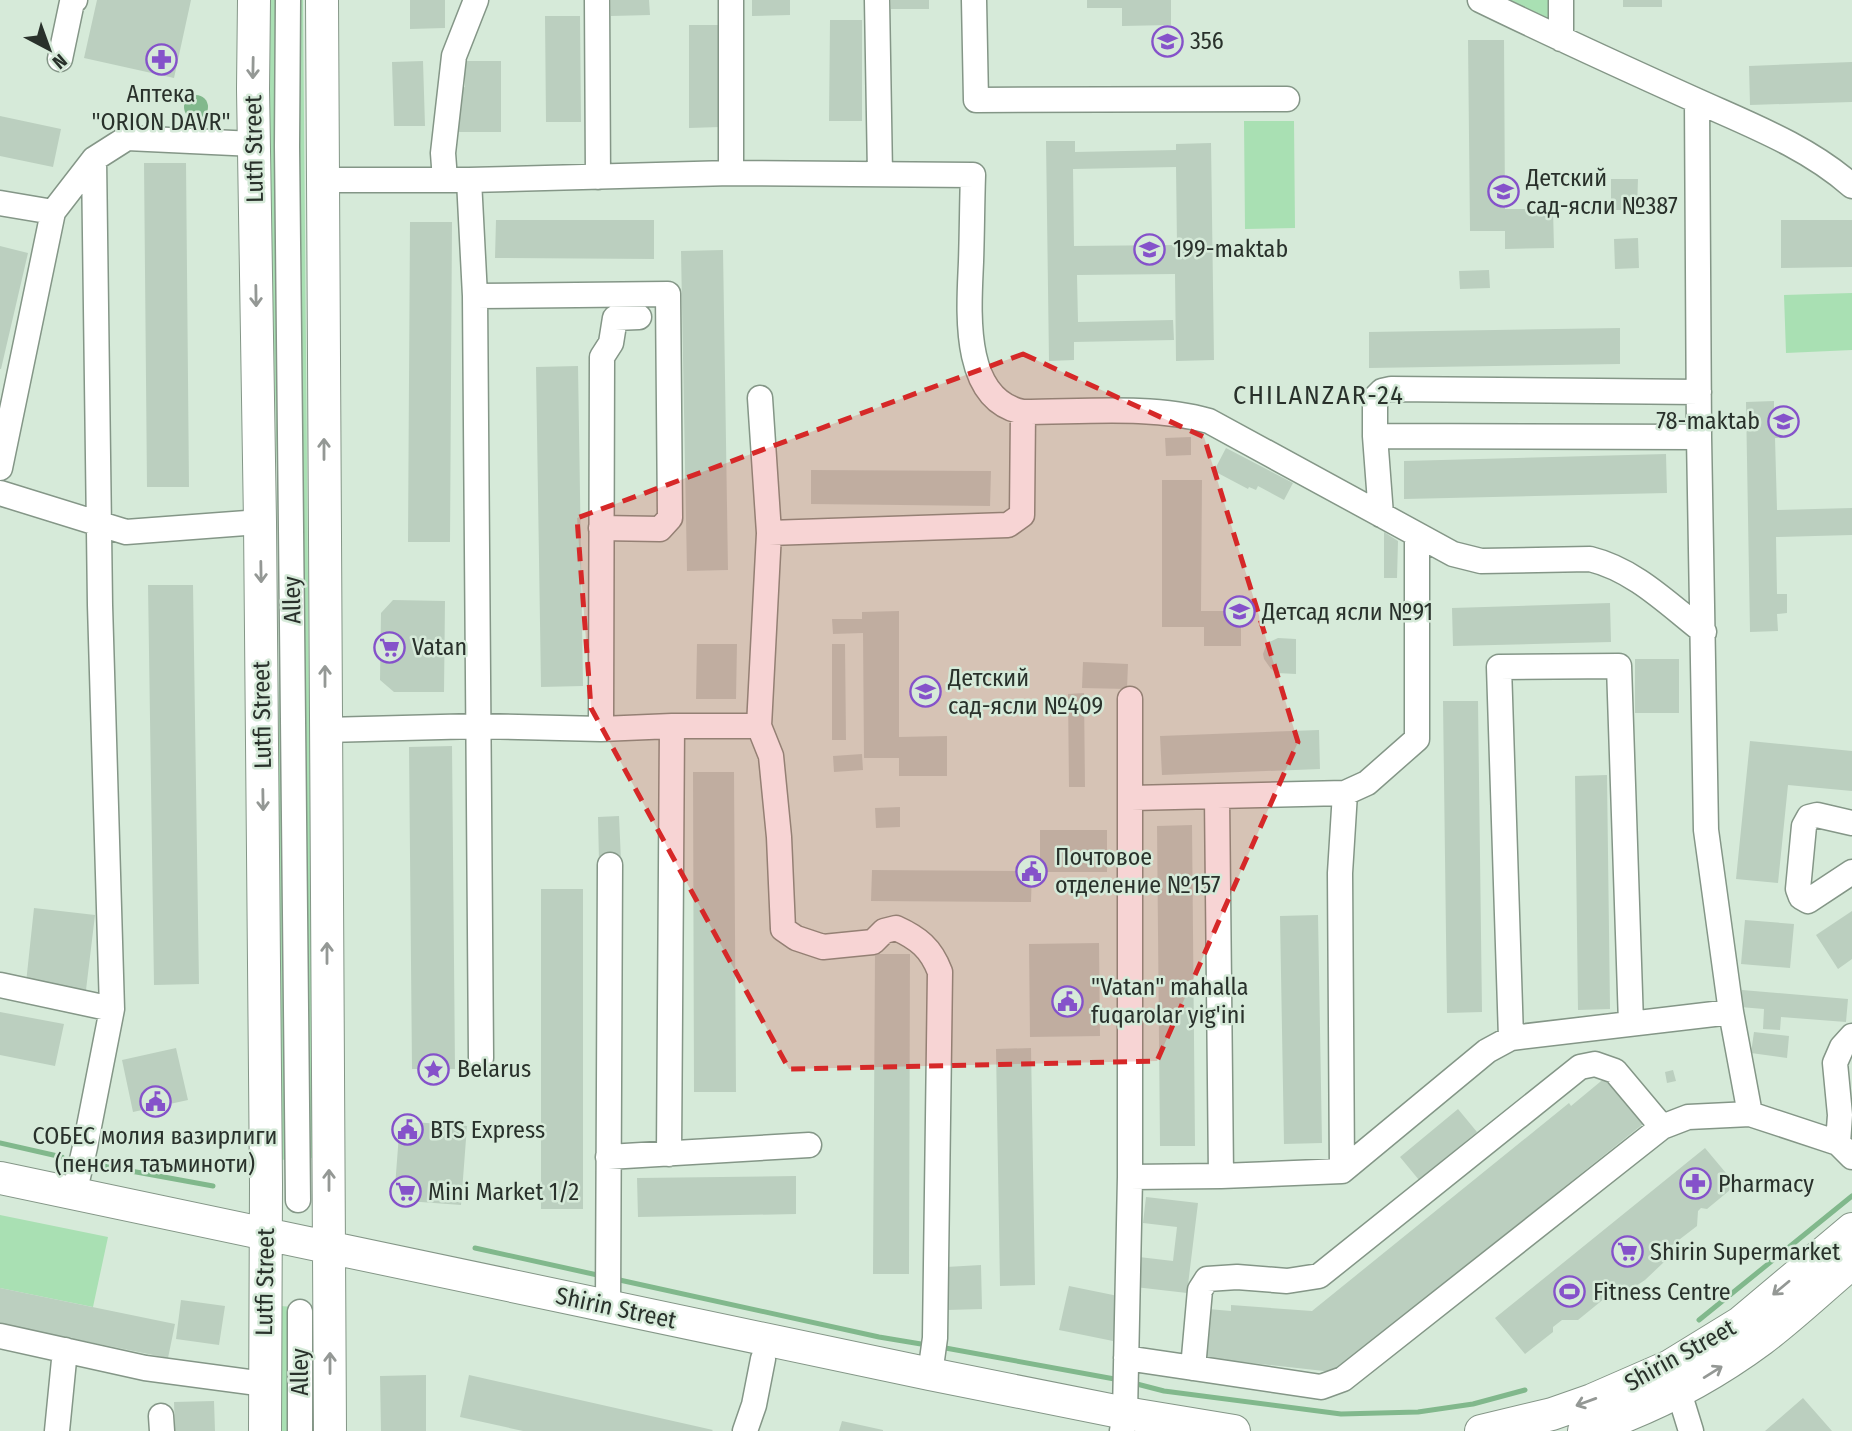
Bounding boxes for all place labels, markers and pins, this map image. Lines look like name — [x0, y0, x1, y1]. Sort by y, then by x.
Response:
school or university icon: 356 — [1150, 24, 1184, 58]
place label: 356 — [1190, 27, 1224, 55]
pharmacy icon: Аптека "ORION DAVR" — [144, 43, 178, 77]
place label: Аптека "ORION DAVR" — [91, 80, 231, 136]
place label: Детский сад-ясли №387 — [1525, 164, 1678, 220]
school or university icon: Детский сад-ясли №387 — [1486, 175, 1520, 209]
school or university icon: 199-maktab — [1133, 232, 1167, 266]
place label: 199-maktab — [1173, 235, 1288, 263]
school or university icon: 78-maktab — [1766, 404, 1800, 438]
place label: 78-maktab — [1656, 407, 1760, 435]
school or university icon: Детсад ясли №91 — [1222, 595, 1256, 629]
place label: Детсад ясли №91 — [1261, 598, 1433, 626]
supermarket icon: Vatan — [372, 630, 406, 664]
place label: Vatan — [412, 633, 467, 661]
place label: Детский сад-ясли №409 — [947, 664, 1103, 720]
school or university icon: Детский сад-ясли №409 — [908, 675, 942, 709]
place label: Почтовое отделение №157 — [1055, 843, 1221, 899]
public building icon: Почтовое отделение №157 — [1015, 854, 1049, 888]
place label: "Vatan" mahalla fuqarolar yig'ini — [1091, 973, 1249, 1029]
public building icon: "Vatan" mahalla fuqarolar yig'ini — [1051, 984, 1085, 1018]
place icon: Belarus — [417, 1052, 451, 1086]
place label: Belarus — [457, 1055, 531, 1083]
public building icon: СОБЕС молия вазирлиги (пенсия таъминоти) — [138, 1085, 172, 1119]
public building icon: BTS Express — [390, 1113, 424, 1147]
place label: BTS Express — [430, 1116, 545, 1144]
place label: СОБЕС молия вазирлиги (пенсия таъминоти) — [33, 1122, 278, 1178]
pharmacy icon: Pharmacy — [1678, 1167, 1712, 1201]
place label: Pharmacy — [1718, 1170, 1814, 1198]
supermarket icon: Mini Market 1/2 — [388, 1175, 422, 1209]
place label: Mini Market 1/2 — [428, 1178, 579, 1206]
supermarket icon: Shirin Supermarket — [1610, 1235, 1644, 1269]
place label: Shirin Supermarket — [1650, 1238, 1840, 1266]
sports icon: Fitness Centre — [1553, 1275, 1587, 1309]
place label: Fitness Centre — [1593, 1278, 1731, 1306]

